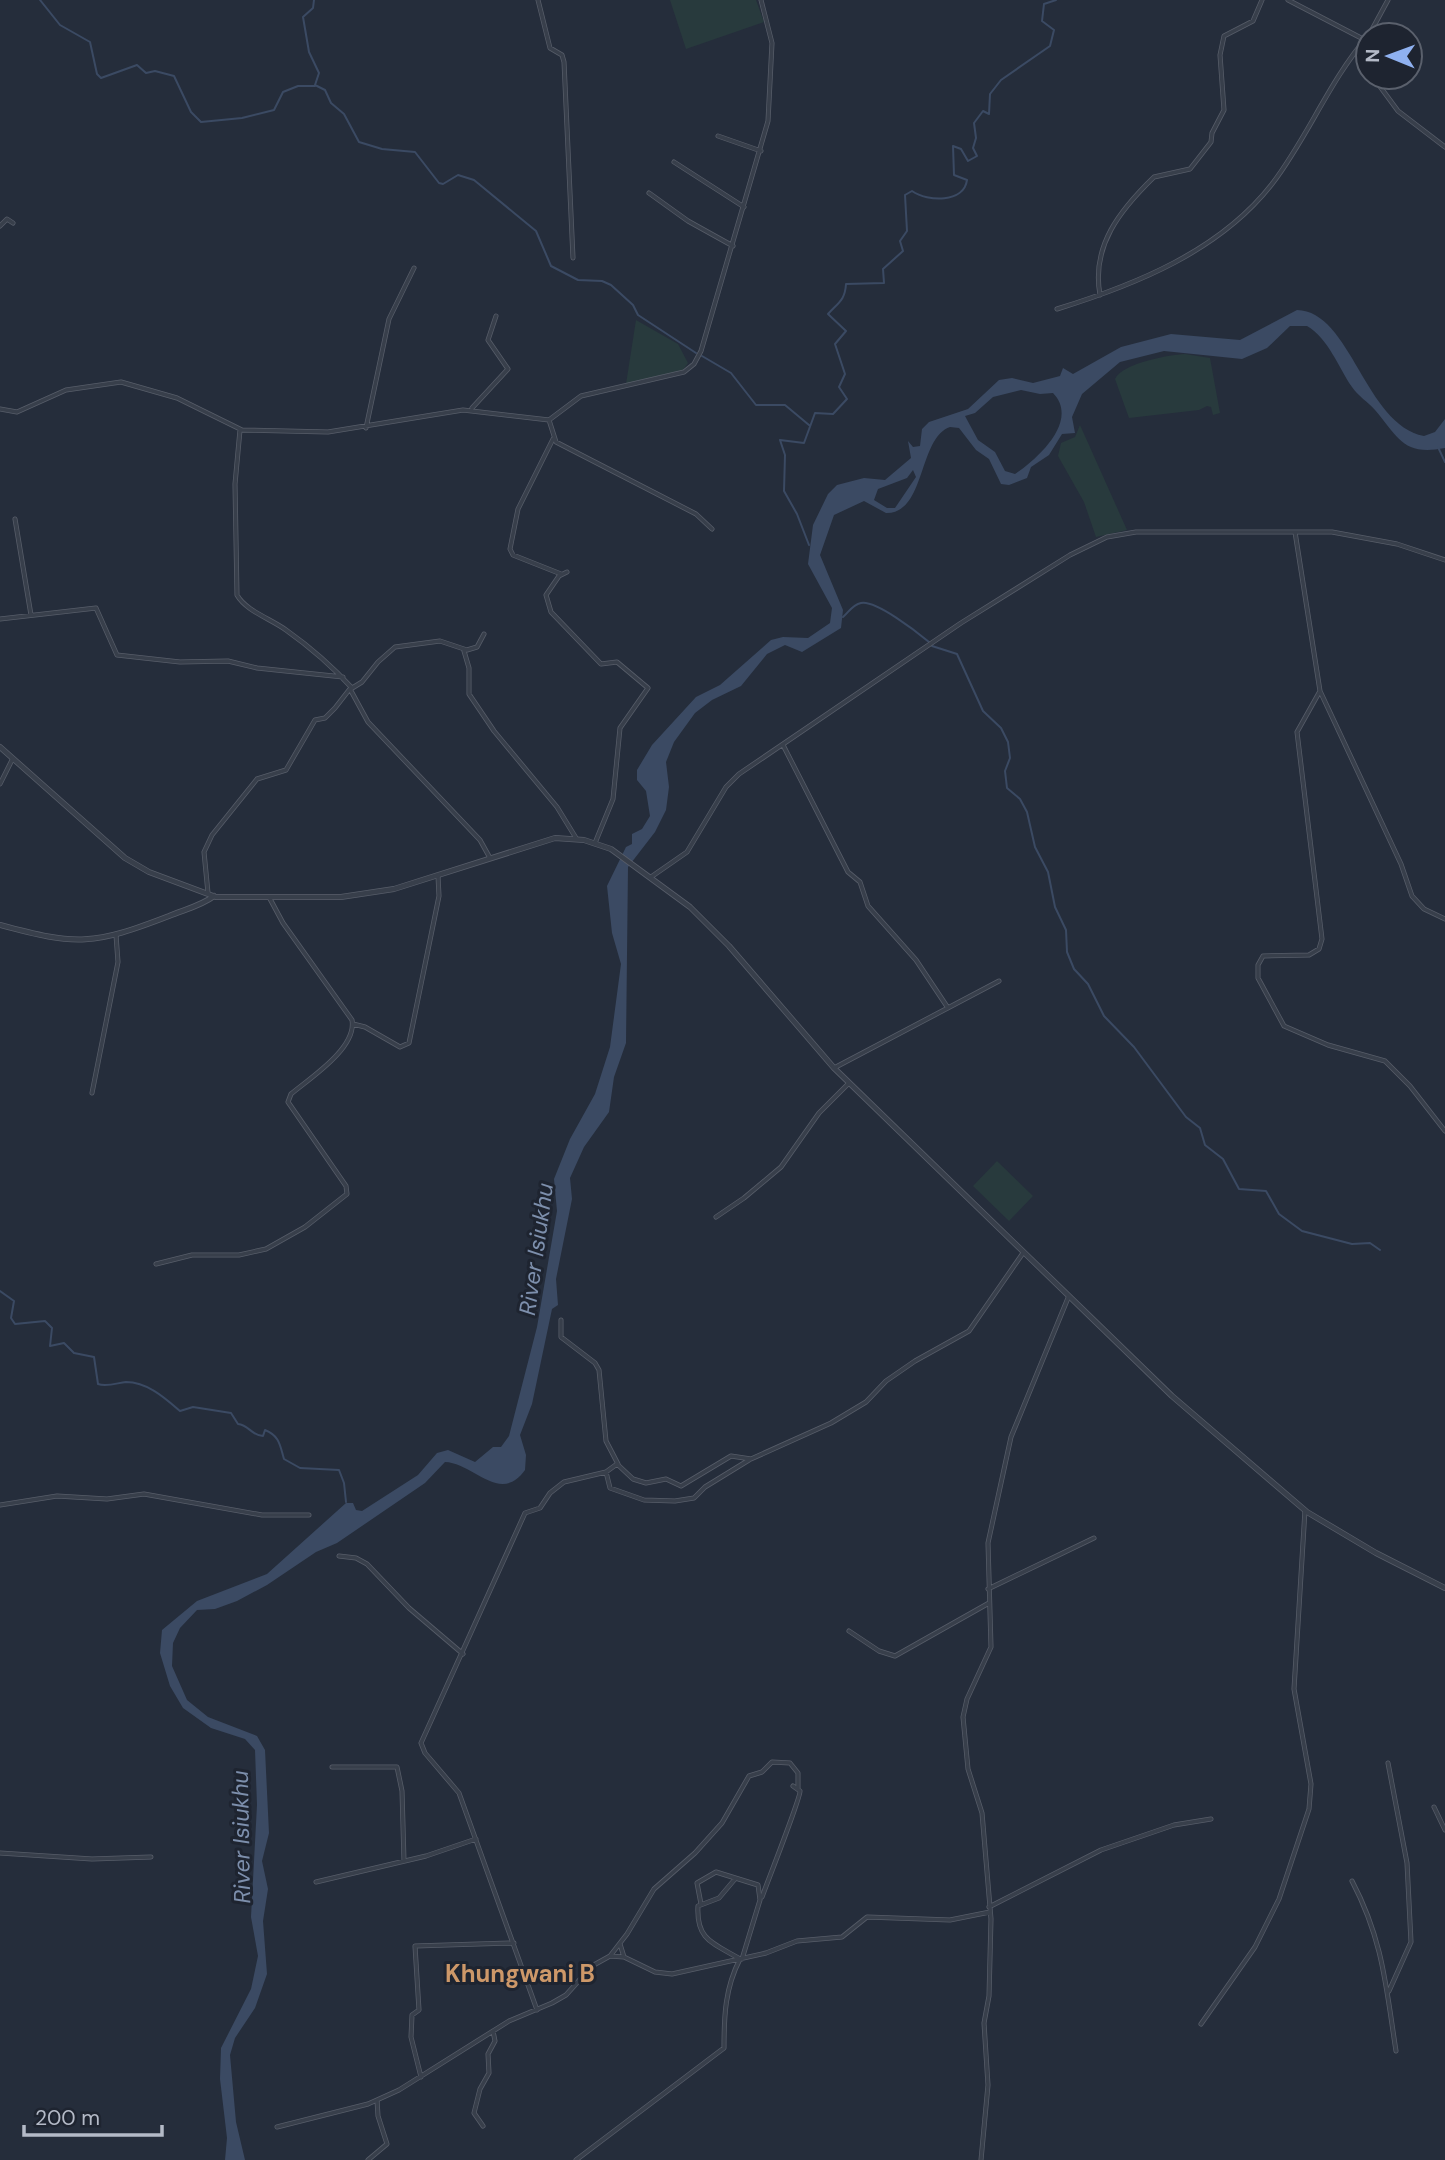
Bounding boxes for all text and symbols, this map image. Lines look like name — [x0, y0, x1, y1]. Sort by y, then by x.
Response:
north arrow — [1354, 21, 1424, 91]
text: N — [1360, 49, 1385, 63]
water label: River Isiukhu — [512, 1181, 560, 1317]
water label: River Isiukhu — [225, 1770, 257, 1904]
district label: Khungwani B — [445, 1958, 595, 1989]
scale bar — [24, 2094, 163, 2138]
text: 200 m — [35, 2104, 100, 2132]

